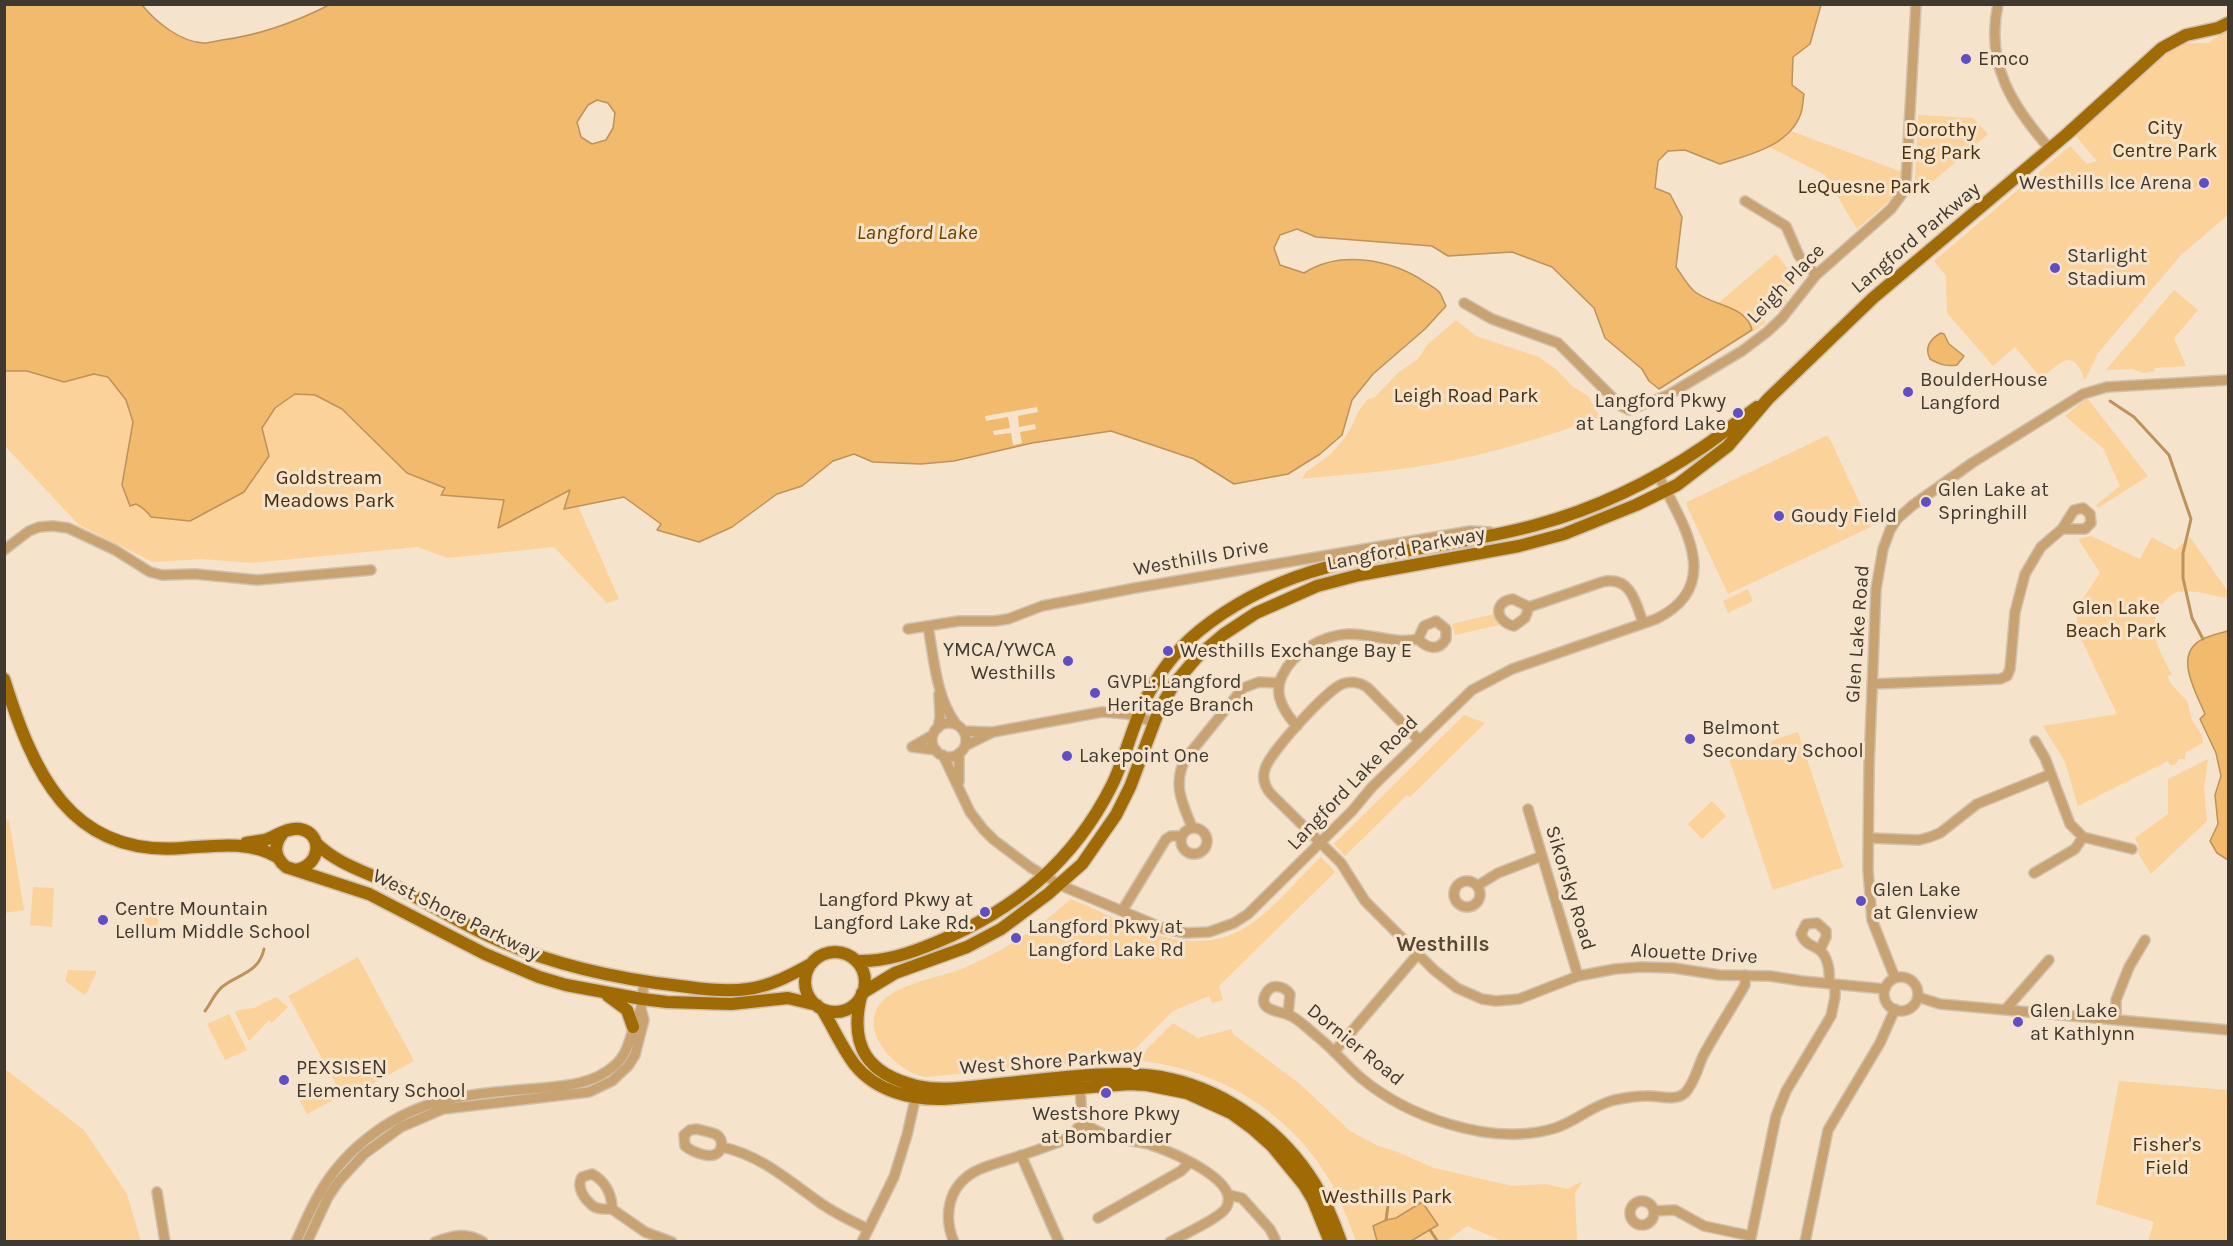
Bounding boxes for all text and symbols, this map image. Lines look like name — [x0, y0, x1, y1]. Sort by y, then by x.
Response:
place label: Emco — [1978, 47, 2029, 71]
marker: Emco — [1959, 52, 1973, 66]
park label: City Centre Park — [2113, 116, 2217, 163]
park label: Dorothy Eng Park — [1901, 118, 1981, 165]
place label: Westhills Ice Arena — [2019, 171, 2192, 195]
park label: LeQuesne Park — [1797, 175, 1931, 199]
marker: Westhills Ice Arena — [2197, 176, 2211, 190]
street label: Langford Parkway — [1847, 177, 1985, 299]
water label: Langford Lake — [856, 220, 978, 246]
street label: Leigh Place — [1742, 239, 1830, 329]
place label: Starlight Stadium — [2067, 244, 2147, 291]
marker: Starlight Stadium — [2048, 261, 2062, 275]
place label: BoulderHouse Langford — [1920, 368, 2048, 415]
park label: Leigh Road Park — [1393, 384, 1539, 408]
marker: BoulderHouse Langford — [1901, 385, 1915, 399]
place label: Langford Pkwy at Langford Lake — [1575, 389, 1726, 436]
marker: Langford Pkwy at Langford Lake — [1731, 406, 1745, 420]
park label: Goldstream Meadows Park — [263, 466, 395, 513]
place label: Glen Lake at Springhill — [1938, 478, 2049, 525]
marker: Glen Lake at Springhill — [1919, 495, 1933, 509]
place label: Goudy Field — [1791, 504, 1897, 528]
marker: Goudy Field — [1772, 509, 1786, 523]
street label: Langford Parkway — [1325, 522, 1487, 576]
street label: Westhills Drive — [1132, 534, 1270, 582]
street label: Glen Lake Road — [1841, 564, 1875, 704]
park label: Glen Lake Beach Park — [2065, 596, 2167, 643]
place label: YMCA/YWCA Westhills — [943, 638, 1056, 685]
place label: Westhills Exchange Bay E — [1180, 639, 1412, 663]
marker: Westhills Exchange Bay E — [1161, 644, 1175, 658]
marker: YMCA/YWCA Westhills — [1061, 654, 1075, 668]
place label: GVPL: Langford Heritage Branch — [1107, 670, 1254, 717]
marker: GVPL: Langford Heritage Branch — [1088, 686, 1102, 700]
street label: Langford Lake Road — [1283, 711, 1423, 855]
place label: Belmont Secondary School — [1702, 716, 1864, 763]
marker: Belmont Secondary School — [1683, 732, 1697, 746]
place label: Lakepoint One — [1079, 744, 1209, 768]
marker: Lakepoint One — [1060, 749, 1074, 763]
street label: Sikorsky Road — [1540, 823, 1600, 953]
street label: West Shore Parkway — [368, 864, 544, 966]
place label: Glen Lake at Glenview — [1873, 878, 1978, 925]
place label: Langford Pkwy at Langford Lake Rd. — [813, 888, 973, 935]
marker: Glen Lake at Glenview — [1854, 894, 1868, 908]
place label: Centre Mountain Lellum Middle School — [115, 897, 311, 944]
marker: Langford Pkwy at Langford Lake Rd. — [978, 905, 992, 919]
marker: Centre Mountain Lellum Middle School — [96, 913, 110, 927]
place label: Langford Pkwy at Langford Lake Rd — [1028, 915, 1184, 962]
marker: Langford Pkwy at Langford Lake Rd — [1009, 931, 1023, 945]
district label: Westhills — [1396, 932, 1490, 958]
street label: Alouette Drive — [1630, 939, 1758, 969]
street label: Dornier Road — [1302, 999, 1408, 1091]
place label: Glen Lake at Kathlynn — [2030, 999, 2135, 1046]
marker: Glen Lake at Kathlynn — [2011, 1015, 2025, 1029]
street label: West Shore Parkway — [959, 1044, 1143, 1080]
place label: PEXSISEṈ Elementary School — [296, 1056, 466, 1103]
marker: PEXSISEṈ Elementary School — [277, 1073, 291, 1087]
marker: Westshore Pkwy at Bombardier — [1099, 1086, 1113, 1100]
place label: Westshore Pkwy at Bombardier — [1032, 1102, 1180, 1149]
park label: Fisher's Field — [2132, 1133, 2202, 1180]
park label: Westhills Park — [1322, 1185, 1452, 1209]

